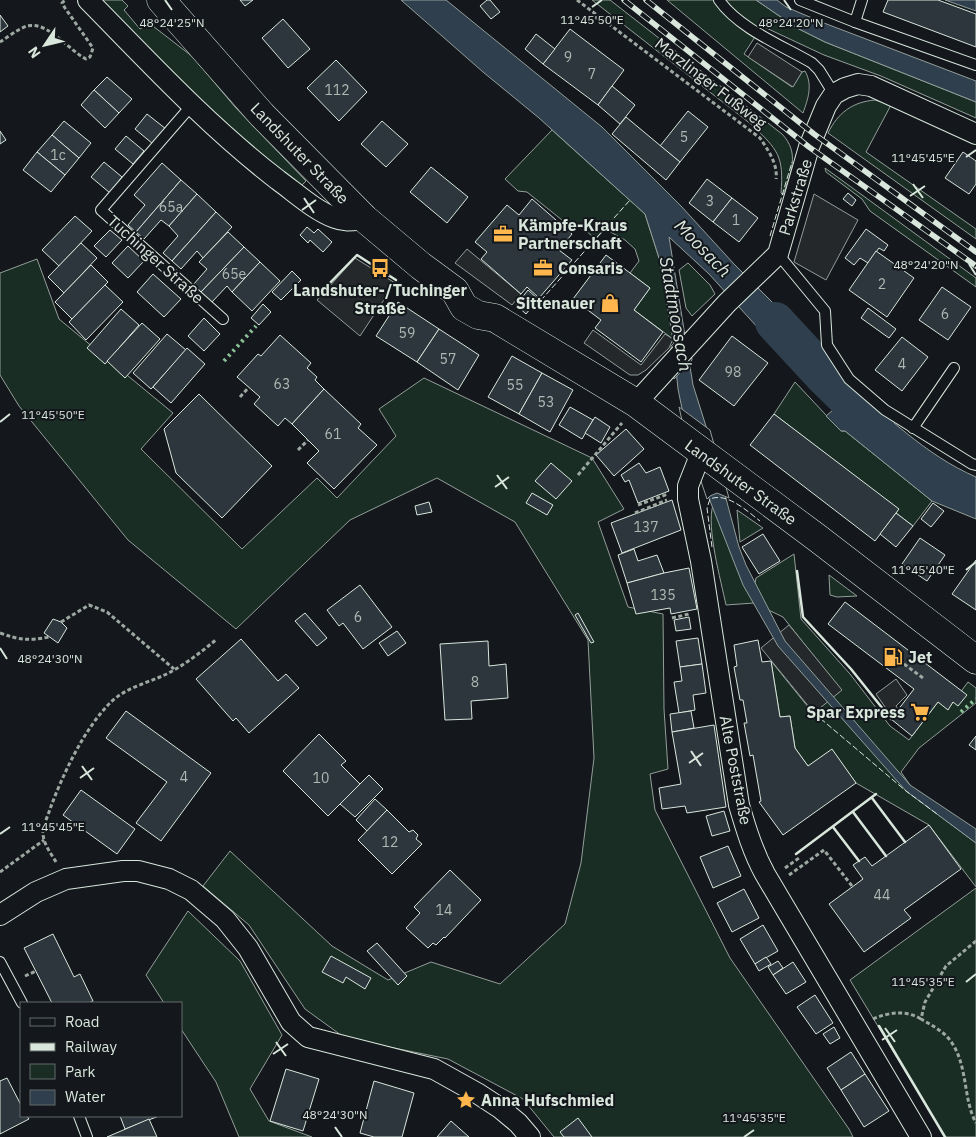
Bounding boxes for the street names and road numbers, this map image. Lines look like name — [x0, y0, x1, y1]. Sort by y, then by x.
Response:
street label: Marzlinger Fußweg — [651, 33, 771, 133]
street label: Landshuter Straße — [247, 98, 354, 208]
street label: Parkstraße — [774, 156, 816, 238]
street label: Tuchinger Straße — [104, 211, 208, 308]
street label: Landshuter Straße — [681, 435, 801, 529]
street label: Alte Poststraße — [716, 714, 756, 827]

